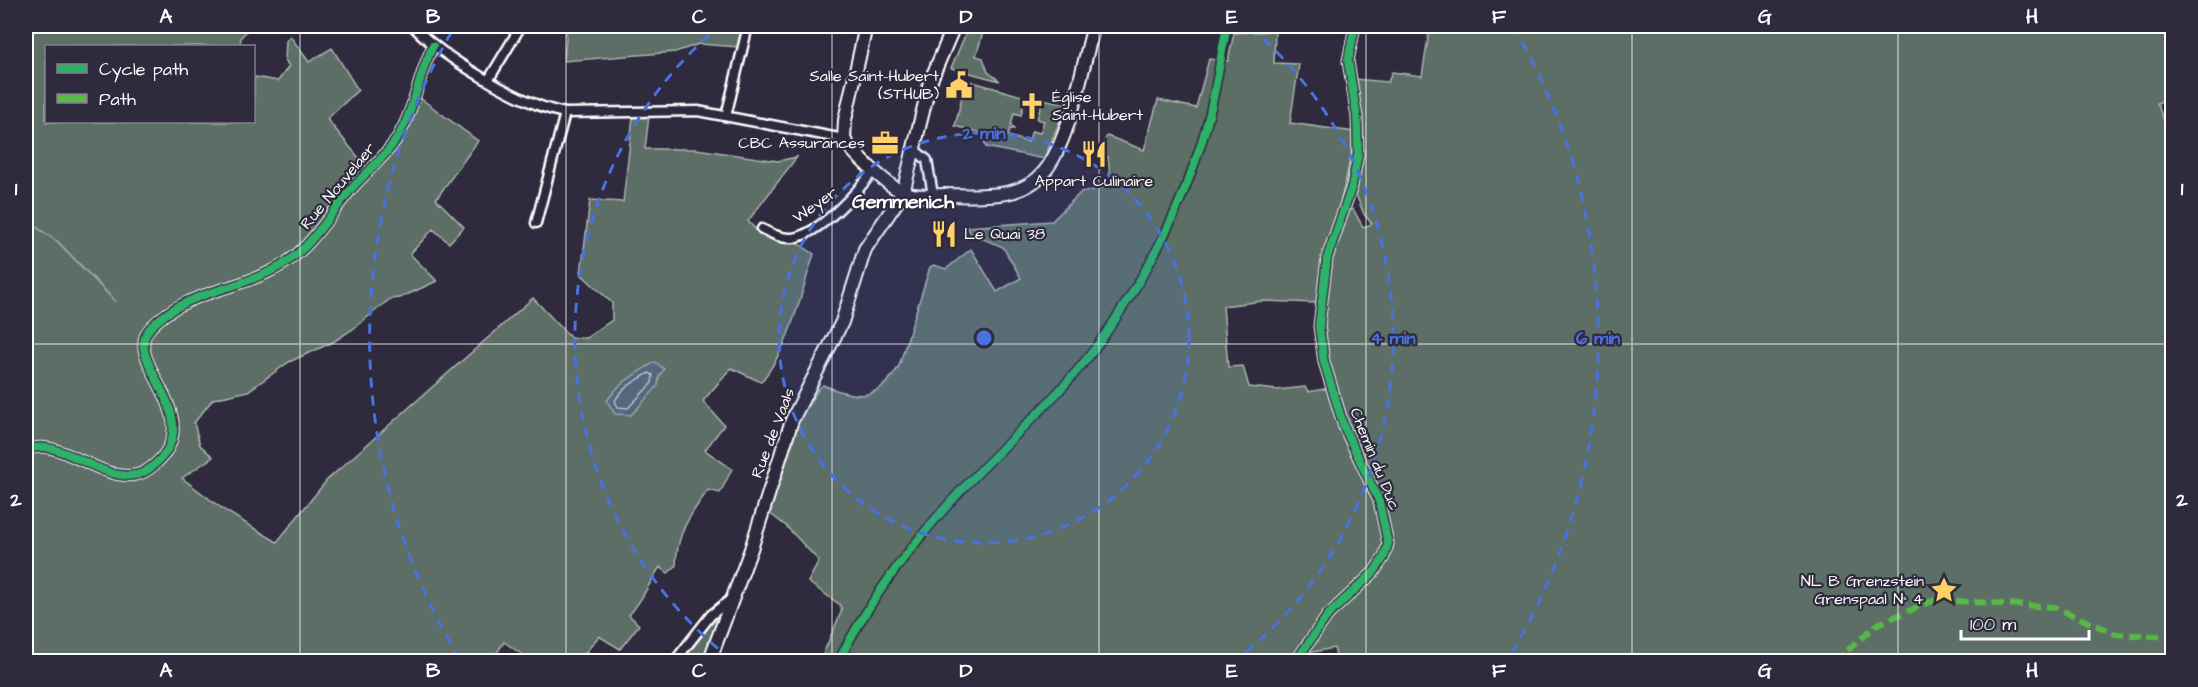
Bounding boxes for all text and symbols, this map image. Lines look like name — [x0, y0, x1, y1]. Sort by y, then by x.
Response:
text: A — [160, 3, 173, 31]
text: B — [426, 3, 441, 31]
text: C — [692, 3, 707, 31]
text: D — [960, 3, 973, 31]
text: E — [1226, 3, 1238, 31]
text: F — [1492, 3, 1507, 31]
text: G — [1758, 3, 1772, 31]
text: H — [2026, 3, 2038, 31]
legend — [45, 45, 255, 123]
text: Cycle path — [99, 57, 188, 83]
place label: Salle Saint-Hubert (STHUB) — [809, 65, 940, 105]
public building icon: Salle Saint-Hubert (STHUB) — [944, 70, 974, 100]
place label: Église Saint-Hubert — [1052, 86, 1144, 126]
text: Path — [99, 87, 136, 112]
church icon: Église Saint-Hubert — [1017, 91, 1047, 121]
text: 2 min — [961, 121, 1006, 146]
office icon: CBC Assurances — [870, 128, 900, 158]
place label: CBC Assurances — [738, 132, 865, 154]
street label: Rue Nouvelaer — [295, 138, 381, 234]
restaurant icon: Appart Culinaire — [1079, 139, 1109, 169]
place label: Appart Culinaire — [1035, 170, 1154, 192]
text: 1 — [15, 175, 18, 203]
text: 1 — [2181, 175, 2184, 203]
street label: Weyer — [788, 182, 842, 229]
district label: Gemmenich — [852, 188, 955, 216]
restaurant icon: Le Quai 38 — [929, 219, 959, 249]
place label: Le Quai 38 — [964, 223, 1045, 245]
text: 4 min — [1370, 326, 1416, 351]
text: 6 min — [1576, 326, 1620, 351]
centre of rings — [974, 328, 994, 348]
street label: Rue de Vaals — [746, 385, 800, 481]
street label: Chemin du Duc — [1344, 405, 1406, 513]
text: 2 — [9, 486, 22, 514]
text: 2 — [2175, 486, 2188, 514]
place label: NL B Grenzstein Grenspaal N° 4 — [1801, 570, 1924, 610]
place icon: NL B Grenzstein Grenspaal N° 4 — [1929, 575, 1959, 605]
scale bar — [1961, 603, 2088, 641]
text: 100 m — [1970, 612, 2016, 637]
text: A — [160, 657, 173, 685]
text: B — [426, 657, 441, 685]
text: C — [692, 657, 707, 685]
text: D — [960, 657, 973, 685]
text: E — [1226, 657, 1238, 685]
text: F — [1492, 657, 1507, 685]
text: G — [1758, 657, 1772, 685]
text: H — [2026, 657, 2038, 685]

